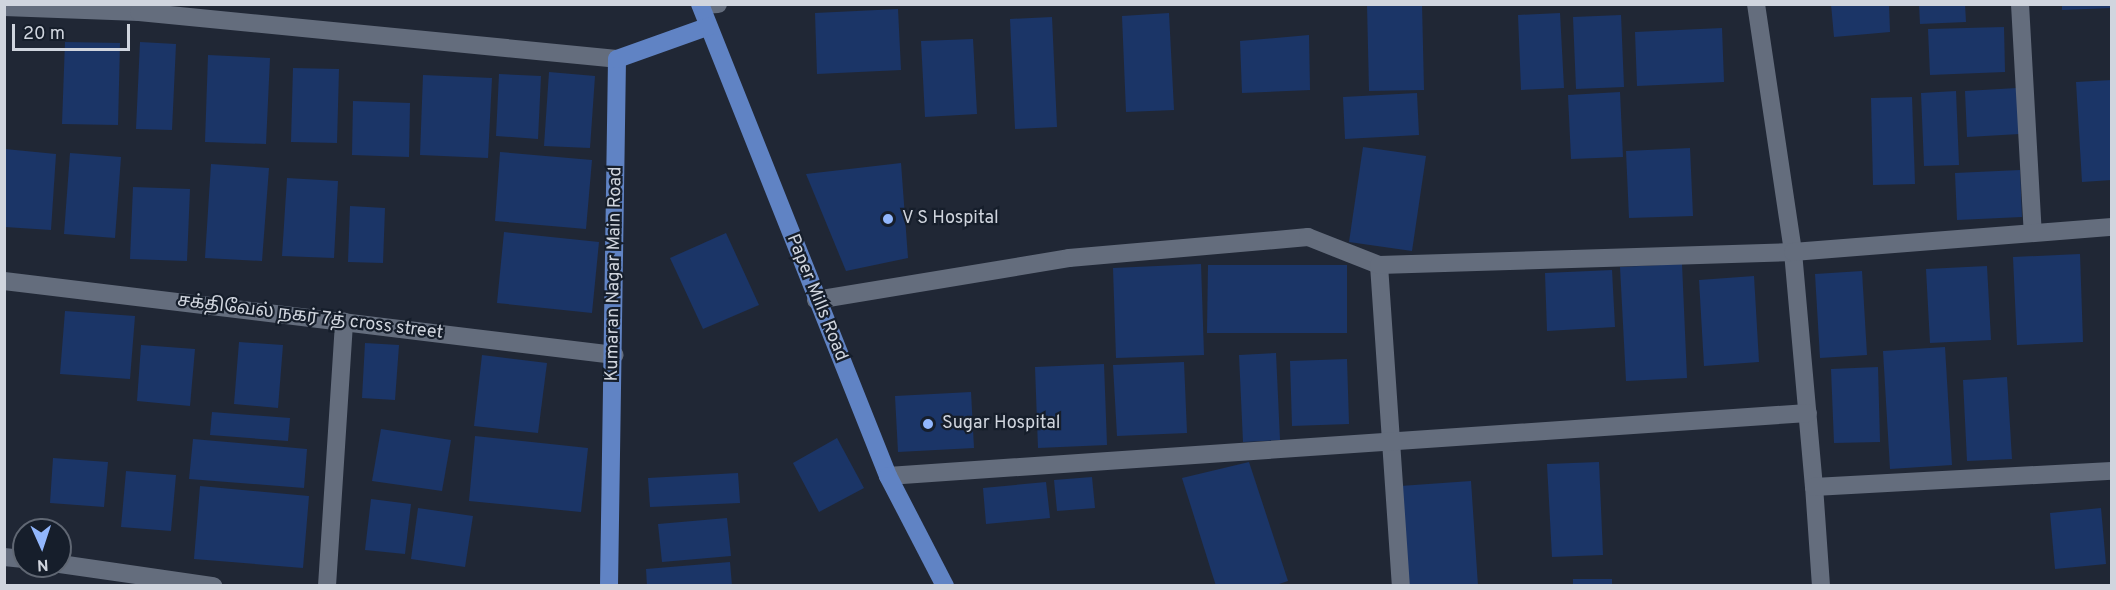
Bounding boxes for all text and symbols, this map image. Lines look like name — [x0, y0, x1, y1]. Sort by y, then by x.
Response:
scale bar — [15, 12, 134, 50]
text: 20 m — [23, 23, 65, 46]
street label: Kumaran Nagar Main Road — [602, 166, 628, 382]
place label: V S Hospital — [902, 208, 999, 230]
marker: V S Hospital — [879, 210, 897, 228]
street label: Paper Mills Road — [781, 231, 851, 365]
street label: சக்திவேல் நகர் 7த் cross street — [175, 291, 445, 345]
place label: Sugar Hospital — [942, 413, 1061, 435]
marker: Sugar Hospital — [919, 415, 937, 433]
north arrow — [12, 518, 72, 578]
text: N — [37, 554, 49, 574]

